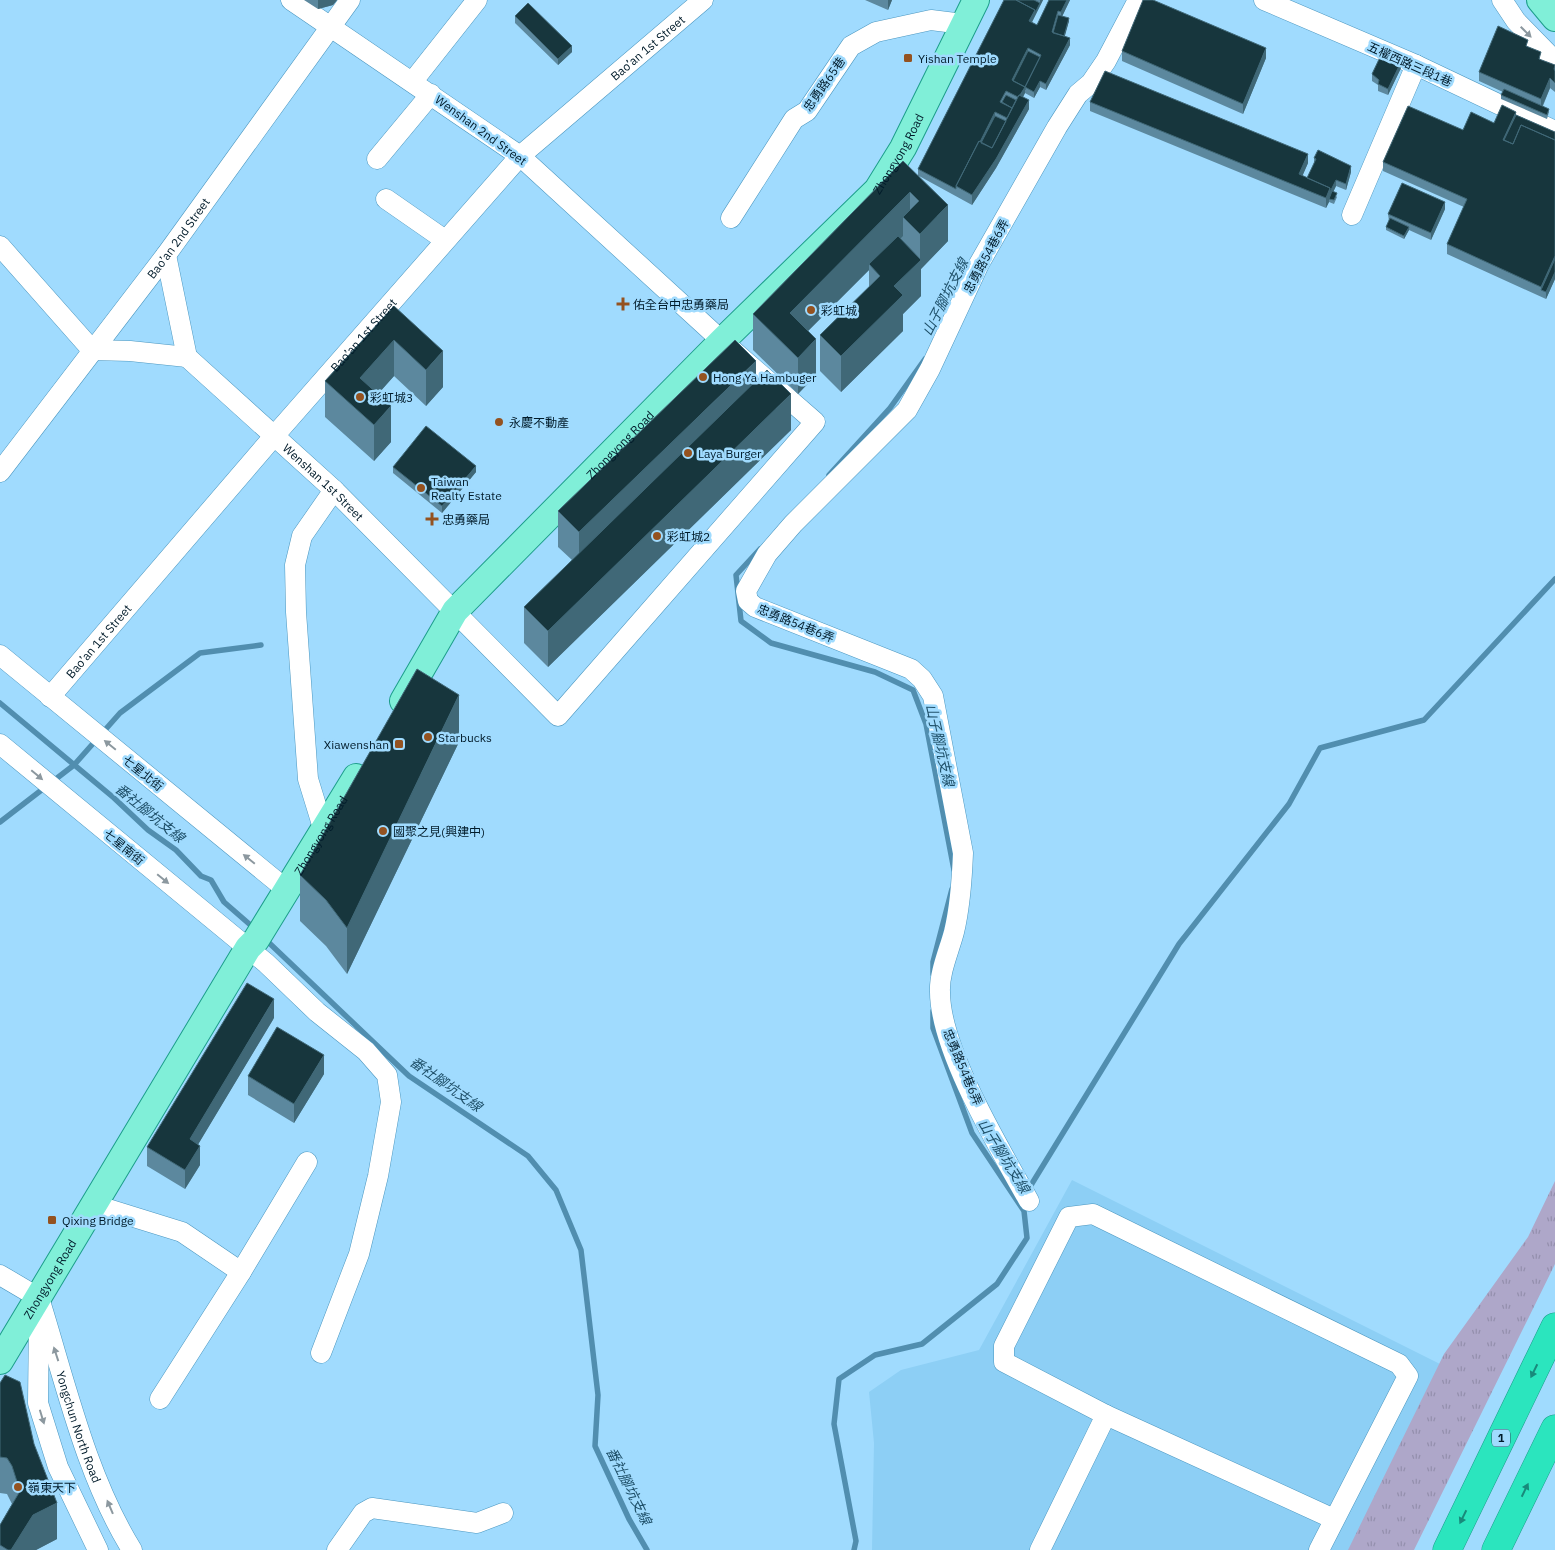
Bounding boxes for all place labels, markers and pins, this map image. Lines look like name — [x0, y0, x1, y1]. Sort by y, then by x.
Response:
place label: Yishan Temple — [918, 51, 997, 66]
marker: Yishan Temple — [902, 52, 914, 64]
place label: 佑全台中忠勇藥局 — [633, 297, 729, 312]
marker: 佑全台中忠勇藥局 — [617, 298, 629, 310]
place label: 彩虹城 — [821, 303, 857, 318]
marker: 彩虹城 — [805, 304, 817, 316]
place label: Hong Ya Hambuger — [713, 370, 817, 385]
marker: Hong Ya Hambuger — [697, 371, 709, 383]
place label: 彩虹城3 — [370, 390, 413, 405]
marker: 彩虹城3 — [354, 391, 366, 403]
place label: 永慶不動產 — [509, 415, 569, 430]
marker: 永慶不動產 — [493, 416, 505, 428]
place label: Laya Burger — [698, 446, 762, 461]
marker: Laya Burger — [682, 447, 694, 459]
place label: Taiwan Realty Estate — [431, 474, 502, 503]
marker: Taiwan Realty Estate — [415, 482, 427, 494]
place label: 忠勇藥局 — [442, 512, 490, 527]
marker: 忠勇藥局 — [426, 513, 438, 525]
place label: 彩虹城2 — [667, 529, 710, 544]
marker: 彩虹城2 — [651, 530, 663, 542]
place label: Starbucks — [438, 730, 492, 745]
marker: Starbucks — [422, 731, 434, 743]
place label: Xiawenshan — [324, 737, 389, 752]
marker: Xiawenshan — [393, 738, 405, 750]
place label: 國聚之見(興建中) — [393, 824, 485, 839]
marker: 國聚之見(興建中) — [377, 825, 389, 837]
place label: Qixing Bridge — [62, 1213, 134, 1228]
marker: Qixing Bridge — [46, 1214, 58, 1226]
place label: 嶺東天下 — [28, 1480, 76, 1495]
marker: 嶺東天下 — [12, 1481, 24, 1493]

